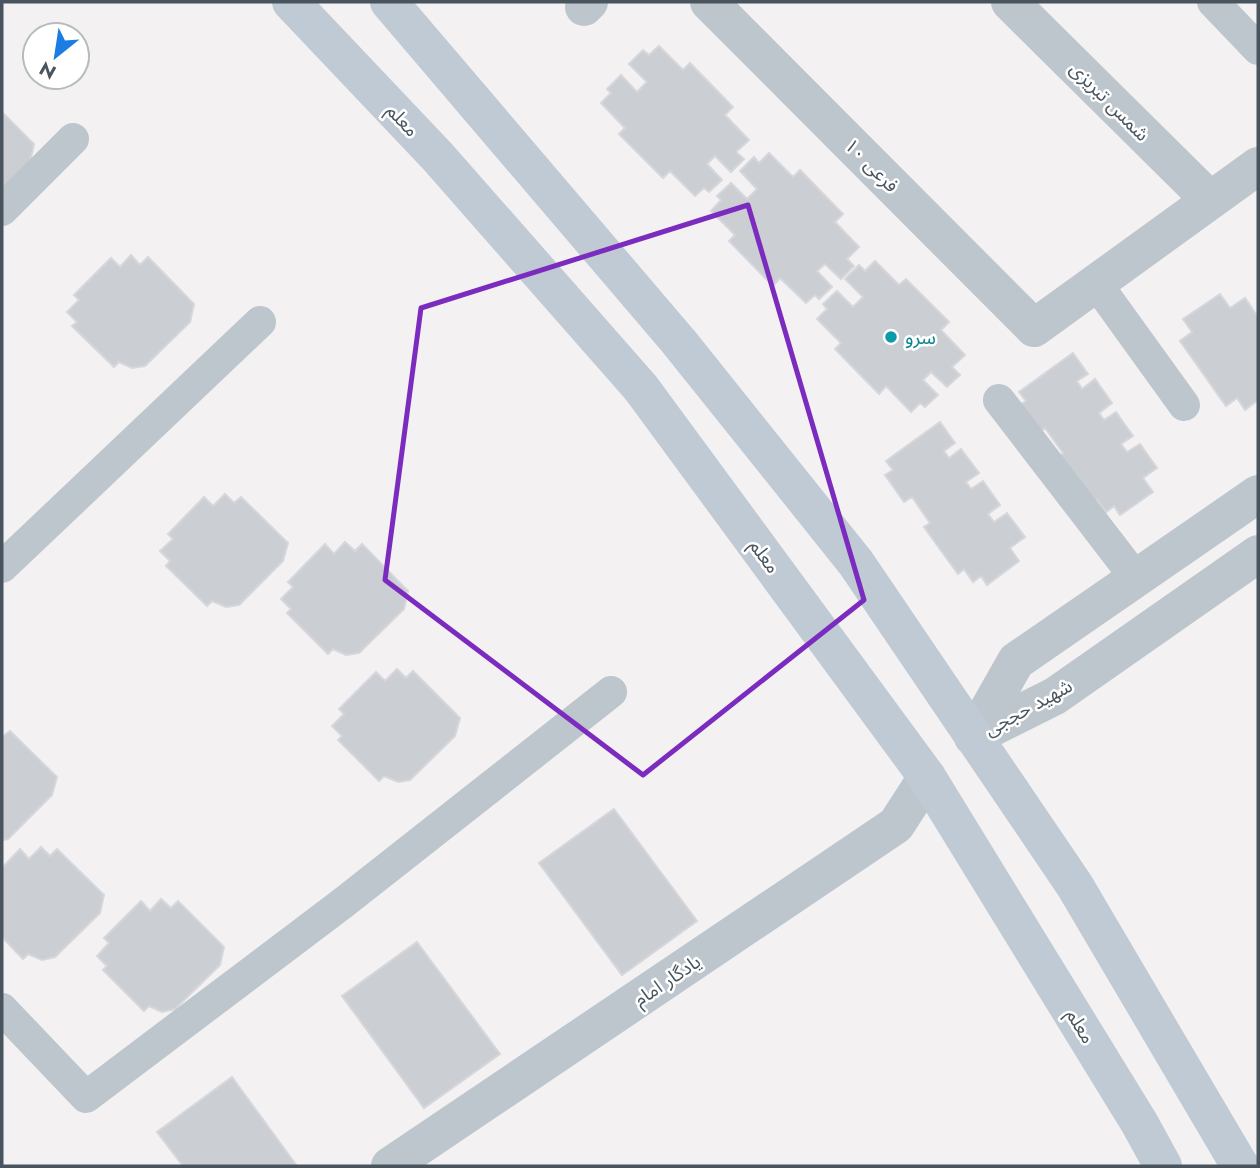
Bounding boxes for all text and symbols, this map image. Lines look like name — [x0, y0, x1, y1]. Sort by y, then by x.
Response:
north arrow — [21, 21, 91, 91]
text: N — [34, 55, 61, 86]
street label: شمس تبریزی — [1064, 56, 1155, 147]
street label: معلم — [380, 98, 425, 143]
street label: فرعی ۱۰ — [839, 132, 905, 198]
place label: سرو — [905, 324, 936, 351]
marker: سرو — [883, 329, 899, 345]
street label: معلم — [742, 534, 786, 579]
street label: شهید حججی — [979, 672, 1077, 743]
street label: یادگار امام — [628, 948, 707, 1014]
street label: معلم — [1059, 1004, 1101, 1049]

